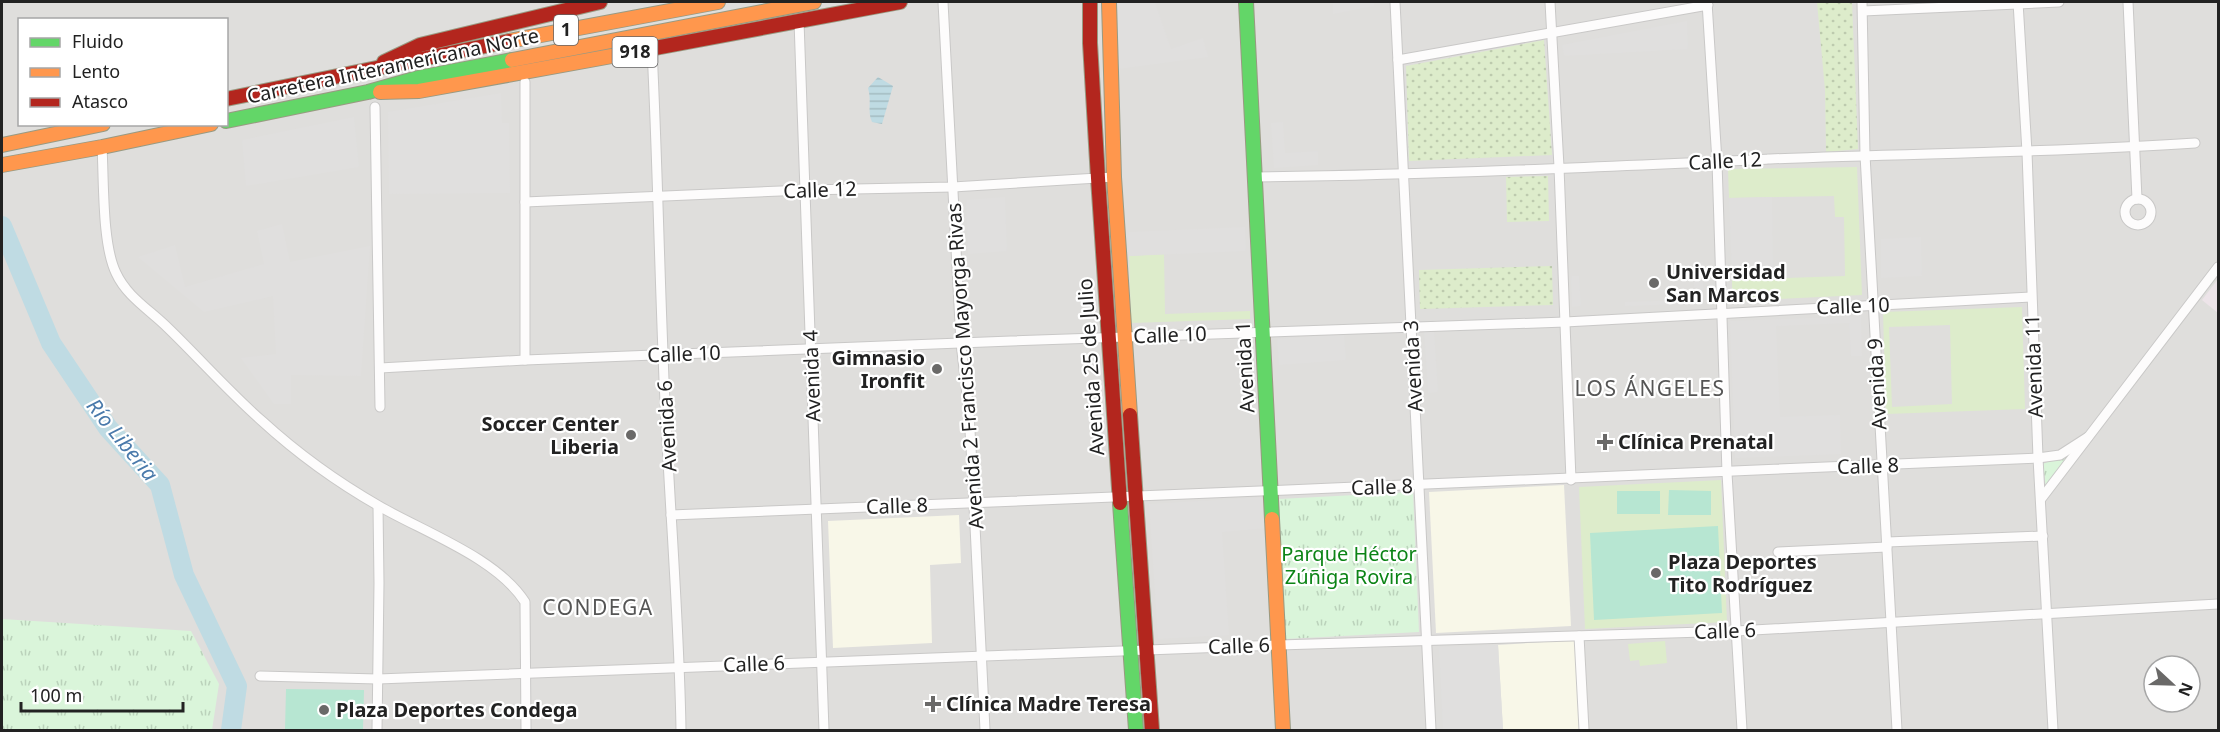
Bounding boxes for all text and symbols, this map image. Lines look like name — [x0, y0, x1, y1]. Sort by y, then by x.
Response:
road number: 1 — [554, 15, 578, 45]
legend — [18, 18, 228, 126]
street label: Carretera Interamericana Norte — [244, 21, 541, 110]
text: Fluido — [72, 29, 124, 53]
road number: 918 — [612, 37, 658, 67]
text: Lento — [72, 59, 120, 83]
text: Atasco — [72, 89, 128, 113]
street label: Calle 12 — [1688, 145, 1762, 176]
street label: Calle 12 — [783, 175, 857, 204]
street label: Avenida 2 Francisco Mayorga Rivas — [940, 202, 989, 530]
place label: Universidad San Marcos — [1666, 258, 1786, 308]
marker: Universidad San Marcos — [1647, 276, 1661, 290]
street label: Avenida 25 de Julio — [1071, 278, 1110, 457]
street label: Calle 10 — [1816, 291, 1890, 320]
street label: Avenida 11 — [2018, 314, 2049, 418]
street label: Avenida 3 — [1397, 319, 1428, 413]
street label: Calle 10 — [1133, 320, 1207, 349]
street label: Avenida 1 — [1229, 320, 1260, 414]
street label: Avenida 4 — [796, 329, 827, 422]
street label: Avenida 9 — [1861, 337, 1892, 431]
street label: Calle 10 — [647, 339, 721, 368]
place label: Gimnasio Ironfit — [832, 344, 925, 394]
marker: Gimnasio Ironfit — [930, 362, 944, 376]
district label: LOS ÁNGELES — [1574, 374, 1726, 402]
street label: Avenida 6 — [651, 379, 682, 473]
water label: Río Liberia — [81, 392, 165, 487]
place label: Soccer Center Liberia — [481, 410, 619, 460]
marker: Soccer Center Liberia — [624, 428, 638, 442]
place label: Clínica Prenatal — [1618, 428, 1774, 455]
marker: Clínica Prenatal — [1596, 433, 1614, 451]
street label: Calle 8 — [1836, 451, 1899, 480]
street label: Calle 8 — [1350, 472, 1413, 501]
street label: Calle 8 — [865, 491, 928, 520]
park label: Parque Héctor Zúñiga Rovira — [1281, 540, 1417, 590]
place label: Plaza Deportes Tito Rodríguez — [1668, 548, 1817, 598]
marker: Plaza Deportes Tito Rodríguez — [1649, 566, 1663, 580]
district label: CONDEGA — [542, 593, 654, 621]
street label: Calle 6 — [1693, 616, 1756, 645]
street label: Calle 6 — [1207, 631, 1270, 660]
street label: Calle 6 — [722, 649, 785, 678]
north arrow — [2142, 654, 2202, 714]
scale bar — [21, 675, 183, 713]
text: N — [2173, 679, 2199, 700]
text: 100 m — [30, 683, 82, 707]
place label: Clínica Madre Teresa — [946, 690, 1151, 717]
marker: Clínica Madre Teresa — [924, 695, 942, 713]
place label: Plaza Deportes Condega — [336, 696, 577, 723]
marker: Plaza Deportes Condega — [317, 703, 331, 717]

